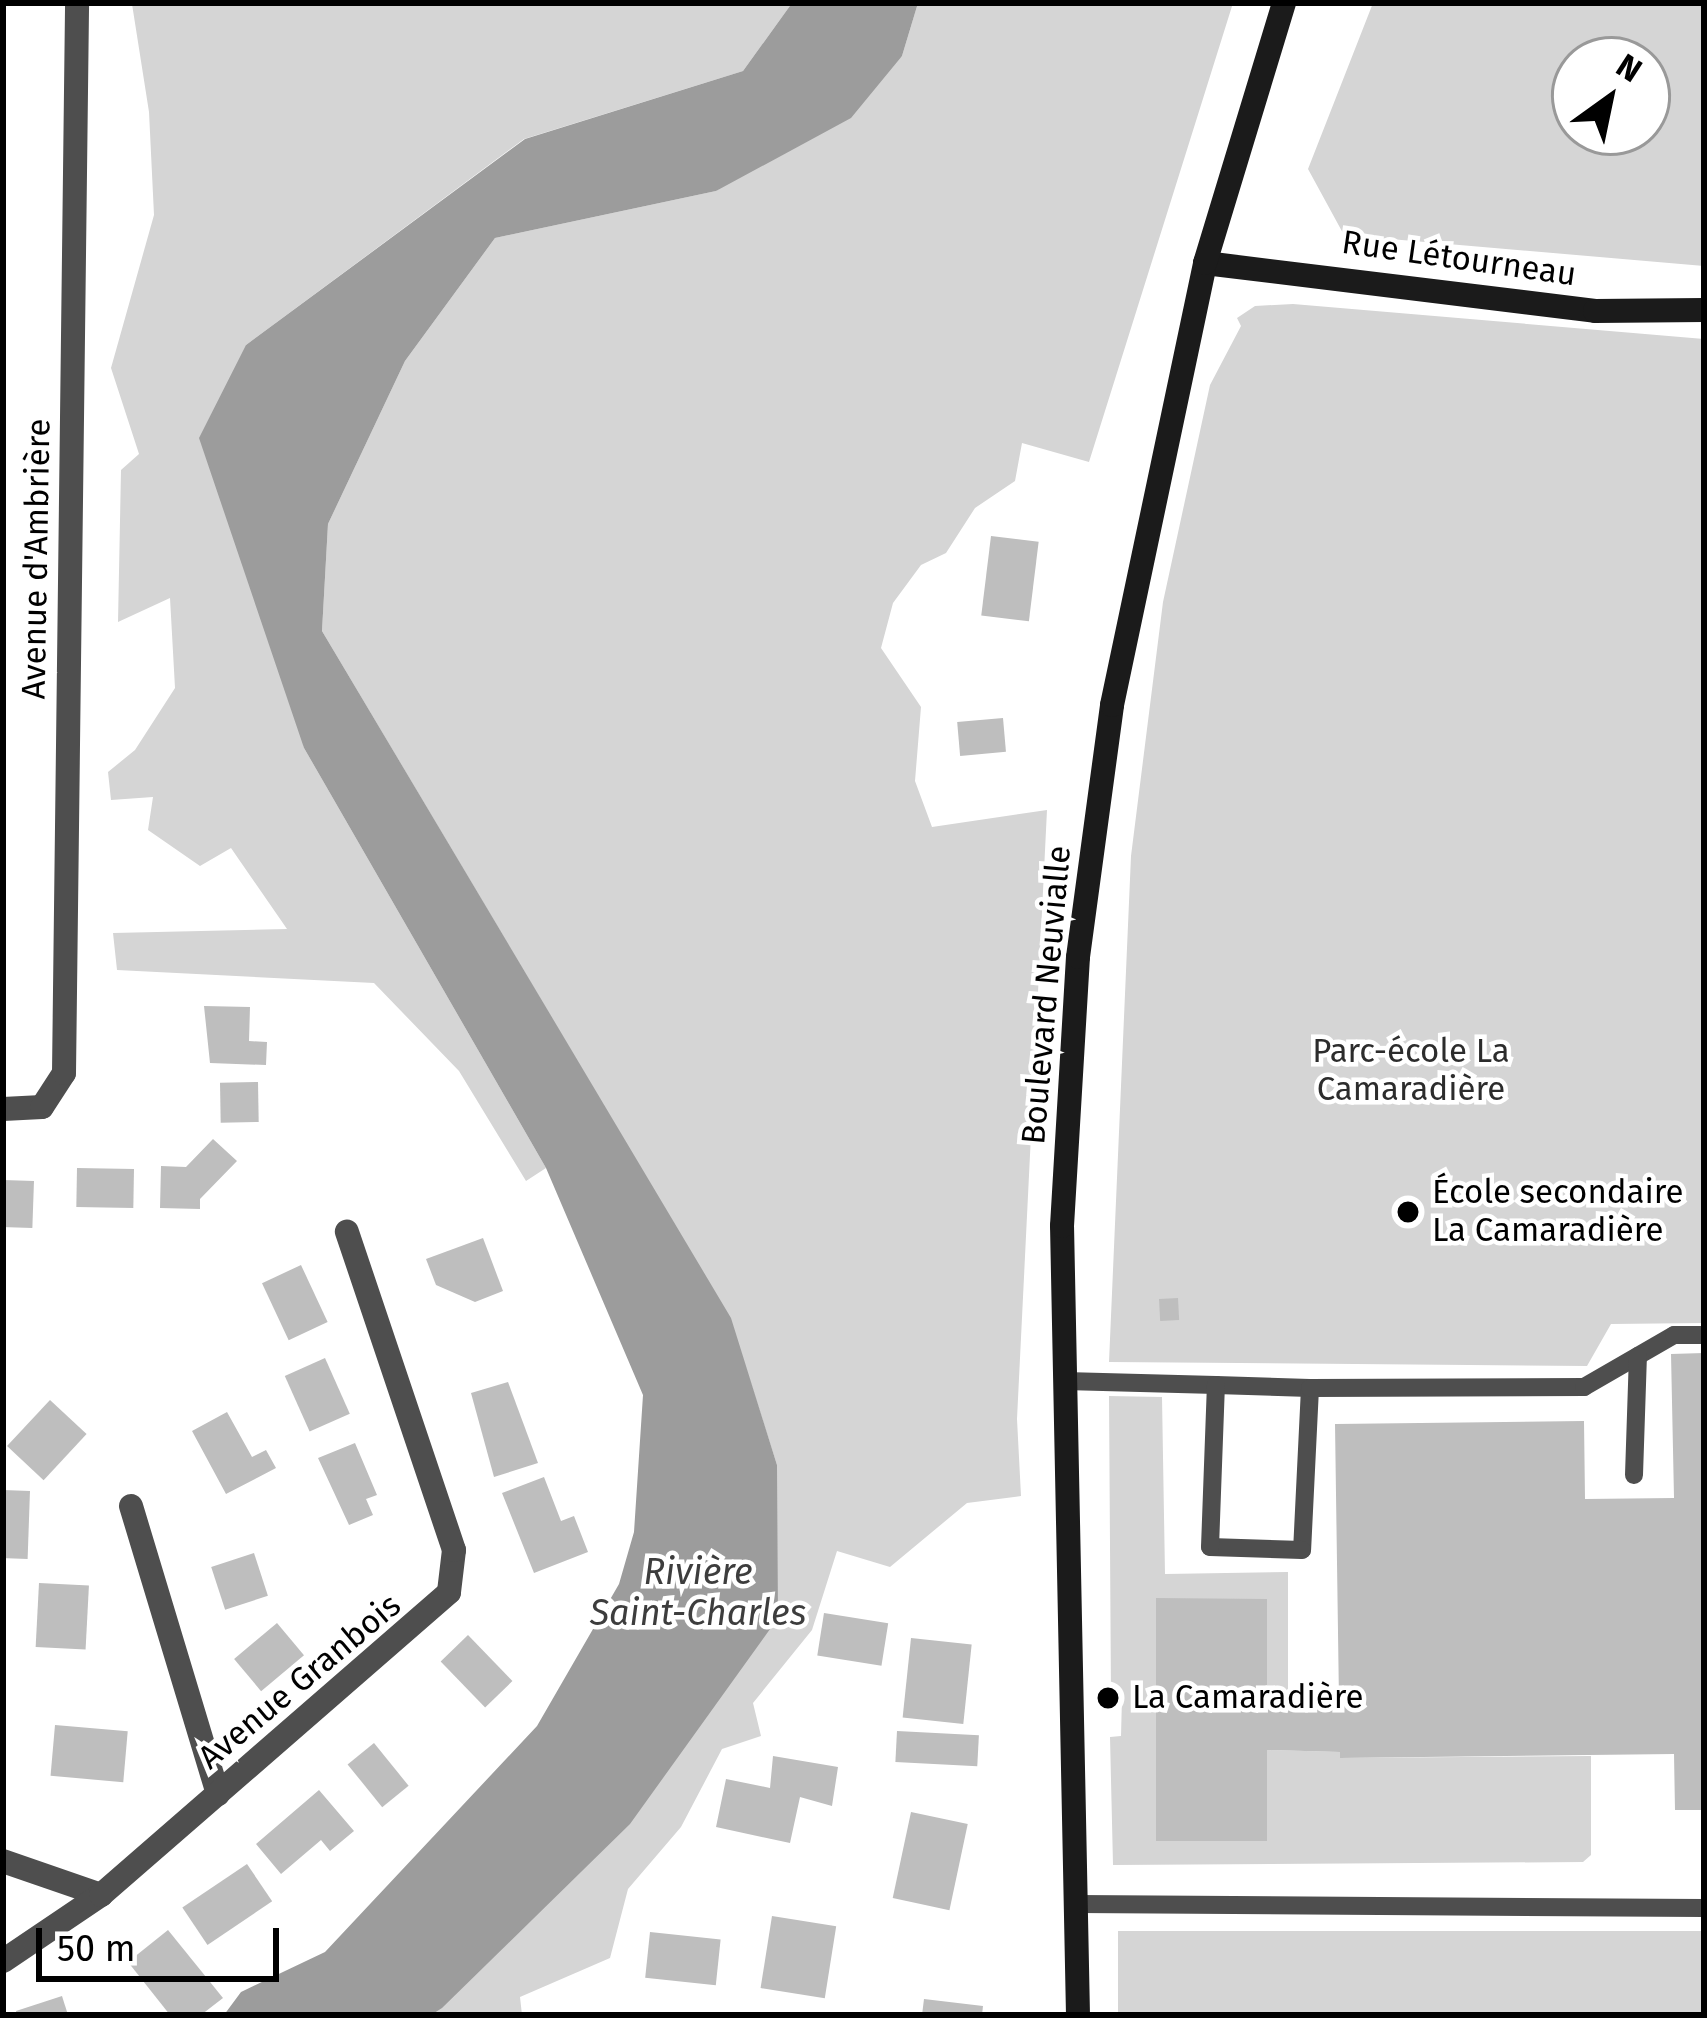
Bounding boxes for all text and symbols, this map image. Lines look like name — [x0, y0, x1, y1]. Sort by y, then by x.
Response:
north arrow — [1551, 36, 1671, 156]
text: N — [1609, 46, 1649, 91]
street label: Rue Létourneau — [1339, 223, 1579, 295]
street label: Avenue d'Ambrière — [15, 418, 59, 700]
street label: Boulevard Neuvialle — [1014, 844, 1080, 1146]
park label: Parc-école La Camaradière — [1312, 1032, 1510, 1110]
place label: École secondaire La Camaradière — [1432, 1173, 1683, 1251]
marker: École secondaire La Camaradière — [1395, 1199, 1421, 1225]
water label: Rivière Saint-Charles — [590, 1550, 806, 1635]
street label: Avenue Granbois — [191, 1586, 409, 1778]
place label: La Camaradière — [1132, 1678, 1363, 1718]
marker: La Camaradière — [1095, 1685, 1121, 1711]
scale bar — [42, 1904, 285, 1978]
text: 50 m — [57, 1927, 136, 1971]

